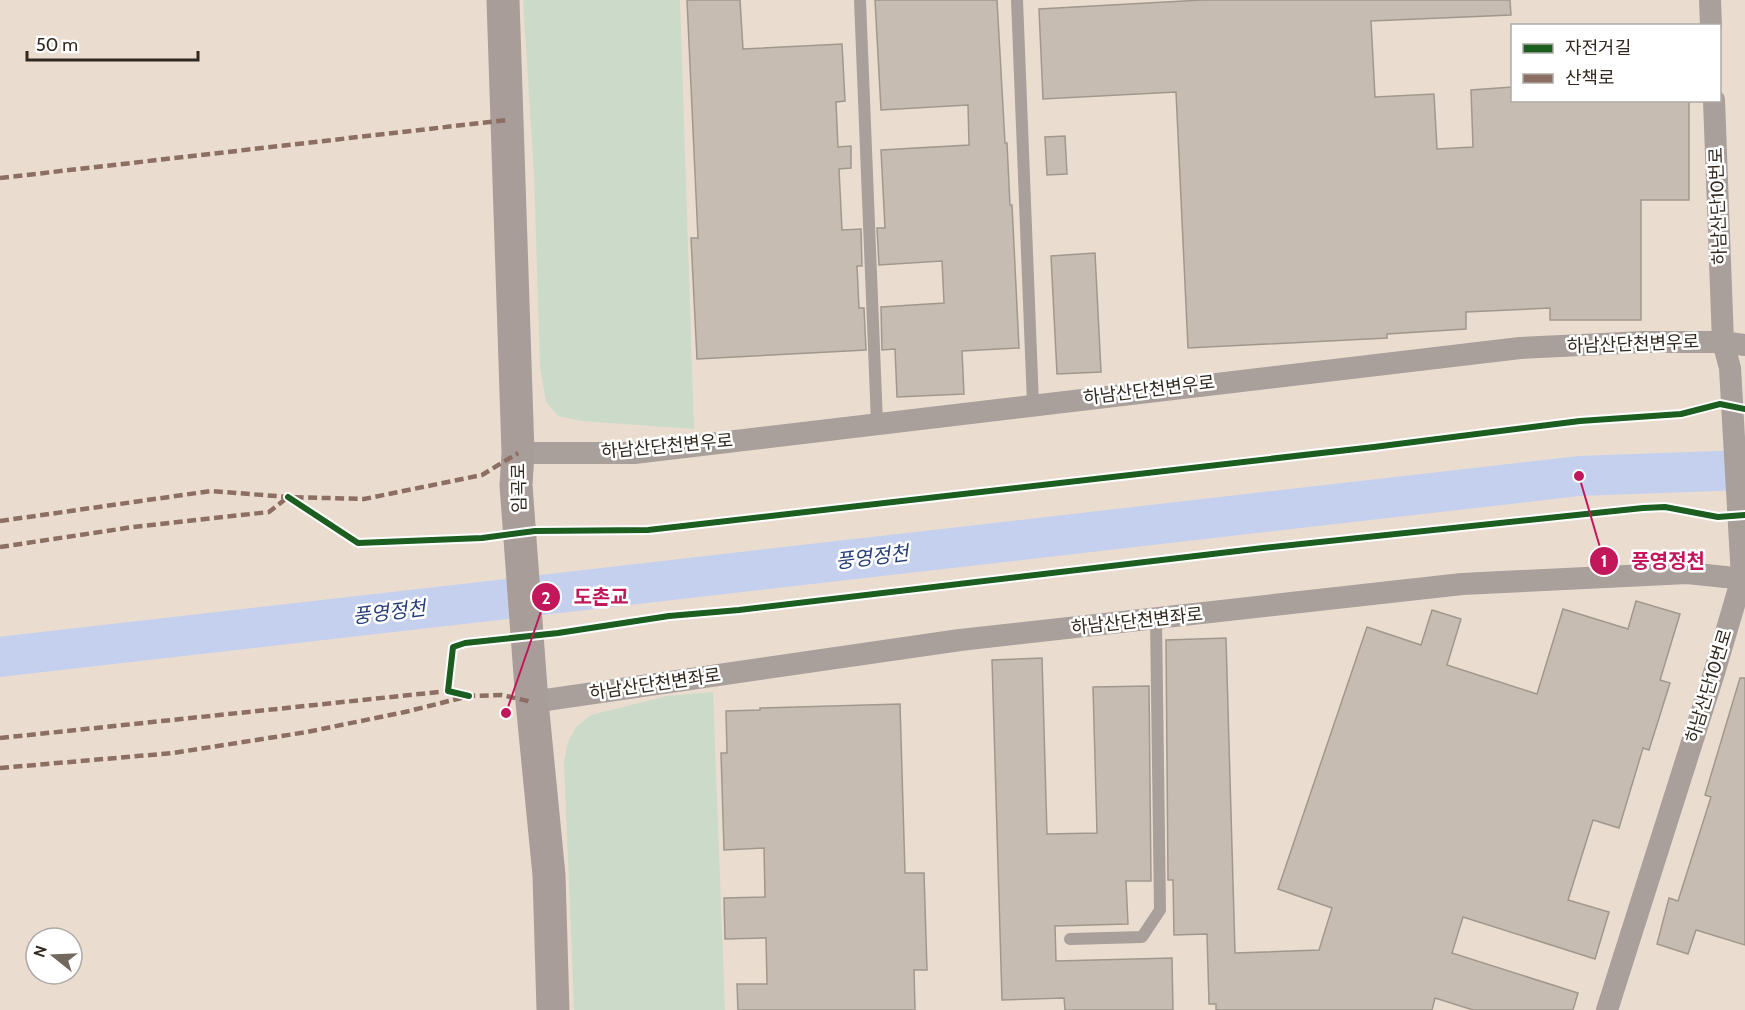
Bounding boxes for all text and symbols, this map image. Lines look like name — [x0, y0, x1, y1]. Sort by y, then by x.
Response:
scale bar — [27, 24, 198, 62]
legend — [1511, 24, 1721, 102]
text: 50 m — [36, 34, 78, 56]
text: 자전거길 — [1565, 37, 1631, 59]
text: 산책로 — [1565, 67, 1615, 89]
street label: 하남산단10번로 — [1705, 147, 1731, 265]
street label: 하남산단천변우로 — [1566, 331, 1700, 357]
street label: 하남산단천변우로 — [1082, 371, 1216, 409]
street label: 하남산단천변우로 — [600, 429, 734, 463]
street label: 임곡로 — [508, 463, 530, 513]
water label: 풍영정천 — [834, 540, 913, 573]
callout: 풍영정천 — [1589, 542, 1717, 580]
text: 풍영정천 — [1631, 549, 1705, 573]
text: 1 — [1601, 550, 1607, 572]
callout: 도촌교 — [531, 578, 640, 616]
text: 도촌교 — [573, 585, 629, 609]
text: 2 — [541, 587, 551, 609]
water label: 풍영정천 — [351, 595, 430, 628]
street label: 하남산단천변좌로 — [1070, 603, 1204, 639]
street label: 하남산단10번로 — [1681, 626, 1737, 746]
street label: 하남산단천변좌로 — [588, 664, 722, 704]
north arrow — [24, 926, 84, 986]
text: N — [29, 943, 51, 960]

